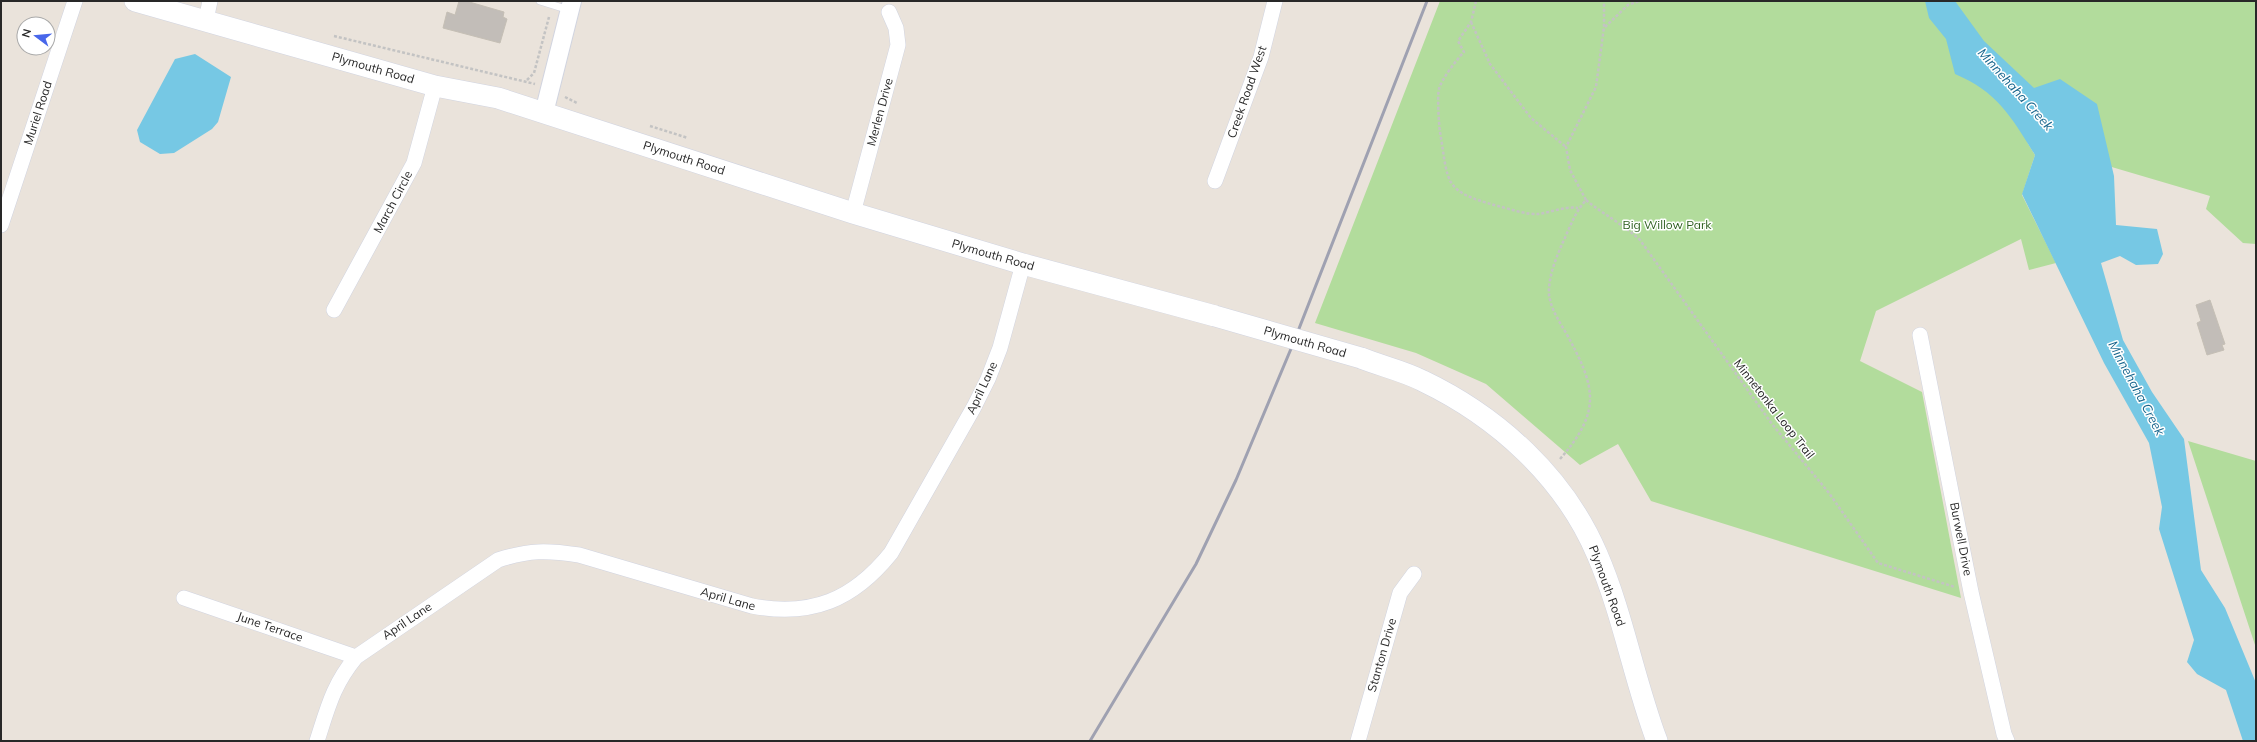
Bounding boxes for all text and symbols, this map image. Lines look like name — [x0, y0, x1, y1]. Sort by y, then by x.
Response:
north arrow — [16, 16, 56, 56]
text: N — [19, 27, 34, 39]
street label: Creek Road West — [1224, 44, 1269, 140]
water label: Minnehaha Creek — [1975, 45, 2057, 134]
street label: Plymouth Road — [330, 49, 416, 86]
street label: Merlen Drive — [863, 76, 896, 147]
street label: Muriel Road — [20, 79, 55, 147]
street label: Plymouth Road — [641, 137, 727, 178]
street label: March Circle — [370, 168, 415, 236]
park label: Big Willow Park — [1623, 217, 1712, 232]
street label: Plymouth Road — [950, 236, 1036, 273]
street label: Plymouth Road — [1262, 323, 1348, 360]
water label: Minnehaha Creek — [2105, 338, 2169, 438]
street label: Minnetonka Loop Trail — [1731, 356, 1818, 461]
street label: April Lane — [963, 359, 1000, 417]
street label: Burwell Drive — [1947, 501, 1976, 577]
street label: Plymouth Road — [1586, 543, 1629, 628]
street label: April Lane — [699, 584, 757, 614]
street label: April Lane — [379, 599, 434, 643]
street label: June Terrace — [235, 608, 305, 645]
street label: Stanton Drive — [1364, 616, 1399, 693]

